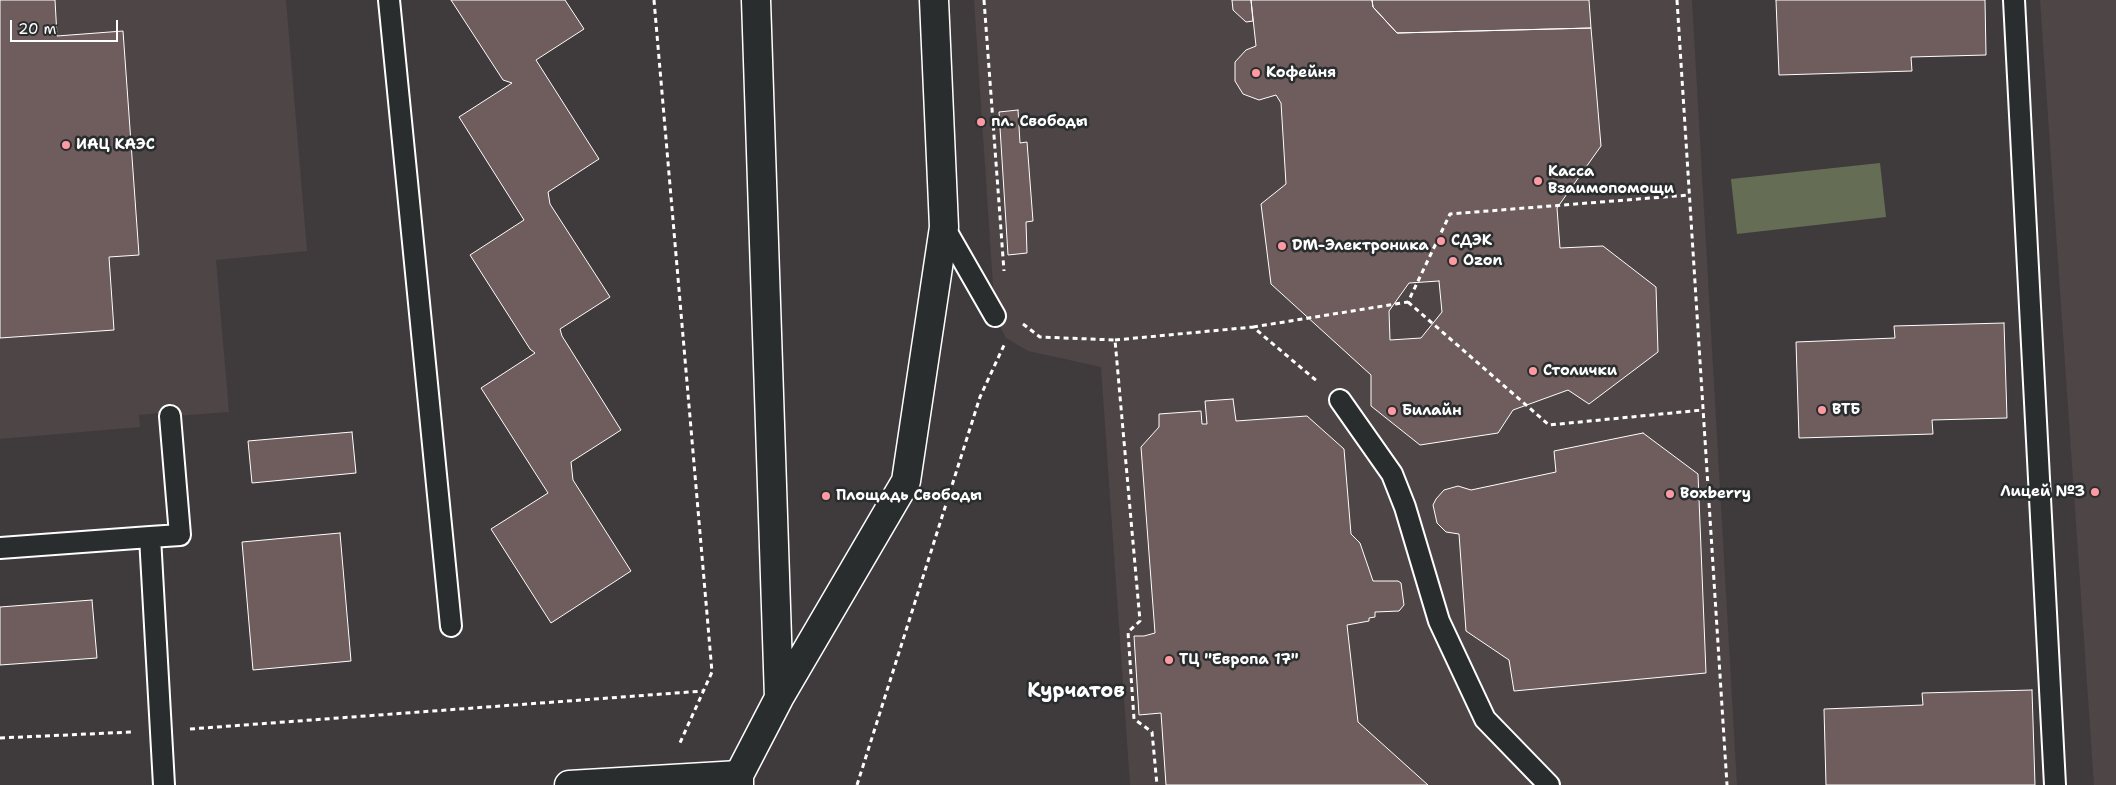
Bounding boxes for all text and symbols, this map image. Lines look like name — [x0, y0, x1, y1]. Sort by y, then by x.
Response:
scale bar — [12, 10, 120, 42]
text: 20 m — [18, 19, 57, 39]
place label: Кофейня — [1266, 64, 1336, 82]
marker: Кофейня — [1250, 67, 1262, 79]
place label: пл. Свободы — [991, 113, 1088, 131]
marker: пл. Свободы — [975, 116, 987, 128]
place label: ИАЦ КАЭС — [76, 136, 155, 154]
marker: ИАЦ КАЭС — [60, 139, 72, 151]
place label: Касса Взаимопомощи — [1548, 163, 1674, 198]
marker: Касса Взаимопомощи — [1532, 175, 1544, 187]
place label: СДЭК — [1451, 232, 1492, 250]
marker: СДЭК — [1435, 235, 1447, 247]
place label: DM-Электроника — [1292, 237, 1429, 255]
marker: DM-Электроника — [1276, 240, 1288, 252]
place label: Ozon — [1463, 252, 1503, 270]
marker: Ozon — [1447, 255, 1459, 267]
place label: Столички — [1543, 362, 1617, 380]
marker: Столички — [1527, 365, 1539, 377]
place label: ВТБ — [1832, 401, 1860, 419]
place label: Билайн — [1402, 402, 1462, 420]
marker: ВТБ — [1816, 404, 1828, 416]
marker: Билайн — [1386, 405, 1398, 417]
place label: Лицей №3 — [2000, 483, 2085, 501]
place label: Boxberry — [1680, 485, 1751, 503]
marker: Лицей №3 — [2089, 486, 2101, 498]
place label: Площадь Свободы — [836, 487, 982, 505]
marker: Boxberry — [1664, 488, 1676, 500]
marker: Площадь Свободы — [820, 490, 832, 502]
place label: ТЦ "Европа 17" — [1179, 651, 1298, 669]
marker: ТЦ "Европа 17" — [1163, 654, 1175, 666]
district label: Курчатов — [1027, 680, 1125, 704]

